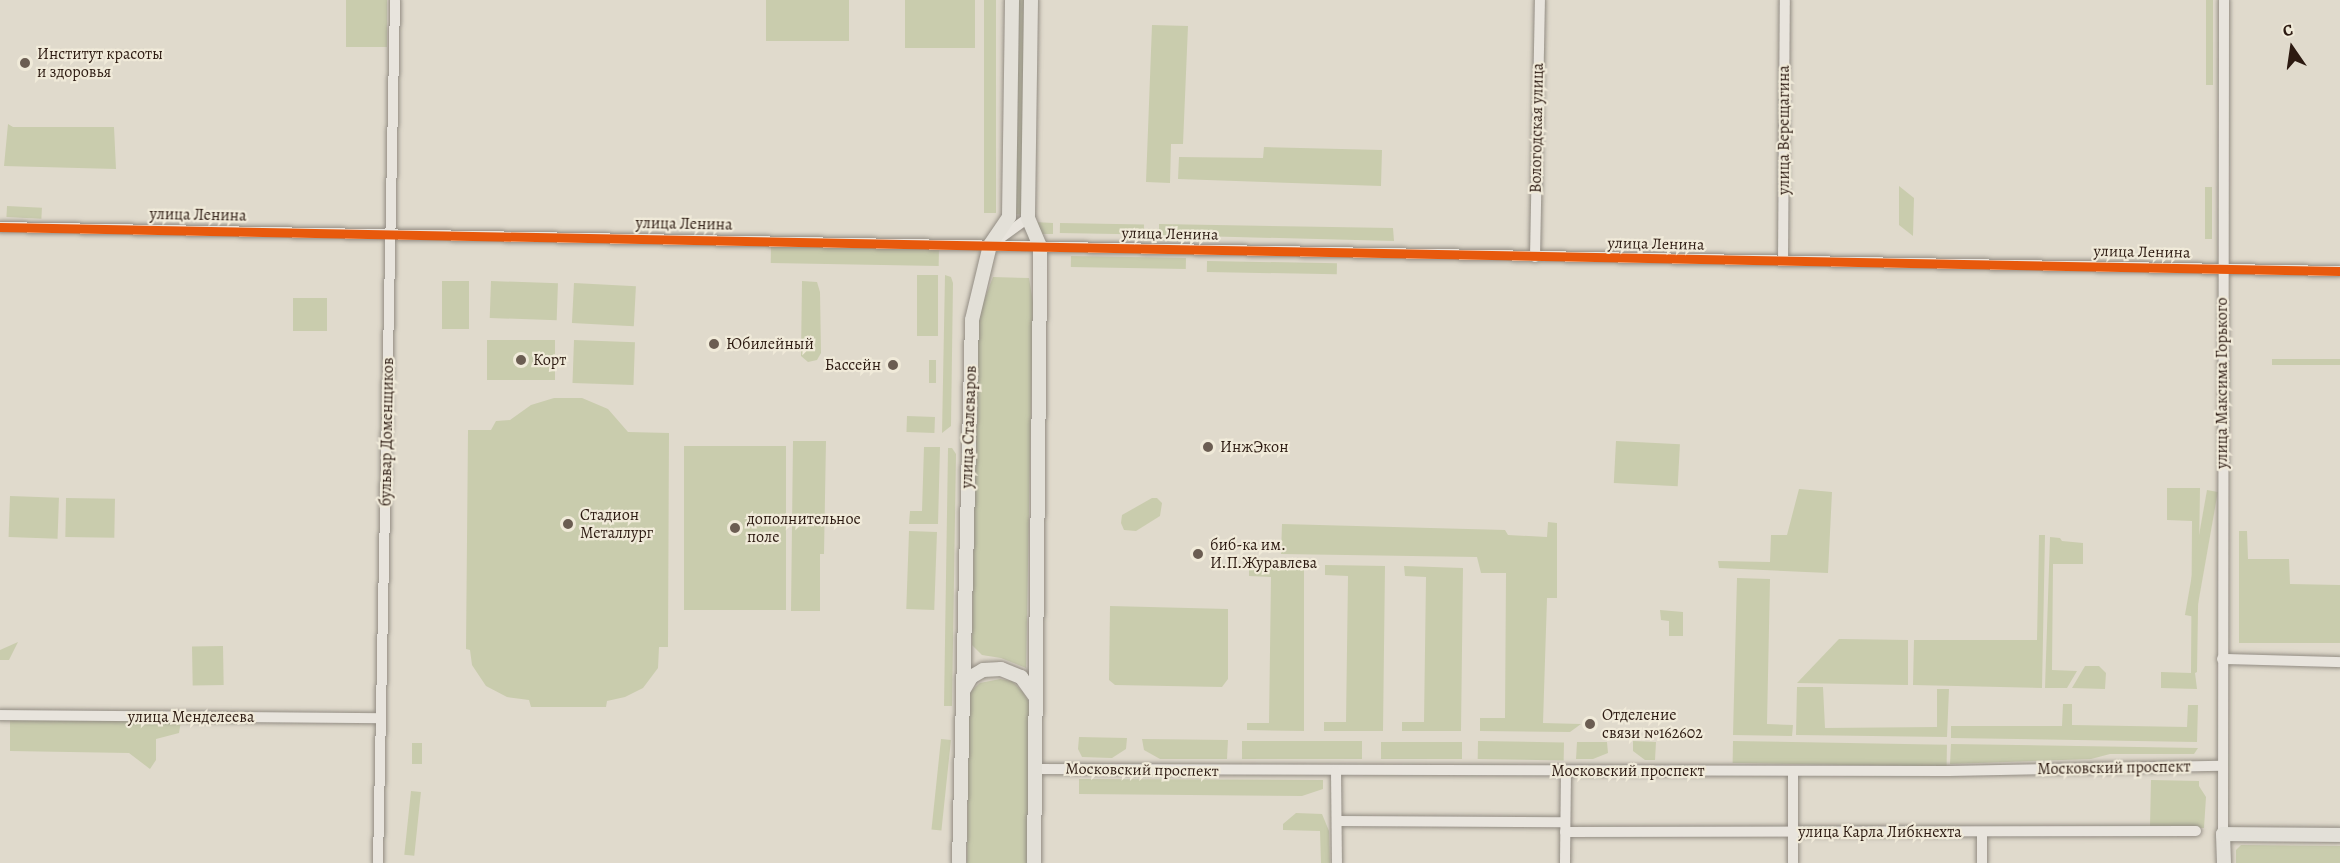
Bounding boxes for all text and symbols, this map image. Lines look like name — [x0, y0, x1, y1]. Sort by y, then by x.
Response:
north arrow — [2262, 18, 2322, 78]
text: С — [2281, 19, 2295, 42]
place label: Институт красоты и здоровья — [37, 44, 163, 82]
marker: Институт красоты и здоровья — [18, 56, 32, 70]
street label: Вологодская улица — [1526, 63, 1548, 193]
street label: улица Верещагина — [1774, 65, 1794, 195]
street label: улица Ленина — [149, 205, 247, 225]
street label: улица Ленина — [635, 214, 733, 234]
street label: улица Ленина — [1121, 224, 1219, 244]
street label: улица Ленина — [1607, 234, 1705, 254]
street label: улица Ленина — [2093, 242, 2191, 262]
street label: улица Максима Горького — [2212, 297, 2232, 469]
place label: Юбилейный — [726, 334, 814, 354]
marker: Юбилейный — [707, 337, 721, 351]
place label: Корт — [533, 350, 566, 370]
marker: Корт — [514, 353, 528, 367]
place label: Бассейн — [825, 355, 881, 375]
street label: бульвар Доменщиков — [376, 357, 398, 507]
marker: Бассейн — [886, 358, 900, 372]
street label: улица Сталеваров — [957, 365, 981, 489]
place label: ИнжЭкон — [1220, 437, 1288, 457]
marker: ИнжЭкон — [1201, 440, 1215, 454]
place label: Стадион Металлург — [580, 505, 653, 543]
place label: дополнительное поле — [747, 509, 861, 547]
marker: Стадион Металлург — [561, 517, 575, 531]
marker: дополнительное поле — [728, 521, 742, 535]
place label: биб-ка им. И.П.Журавлева — [1210, 535, 1317, 573]
marker: биб-ка им. И.П.Журавлева — [1191, 547, 1205, 561]
place label: Отделение связи №162602 — [1602, 705, 1703, 743]
street label: улица Менделеева — [128, 707, 254, 727]
marker: Отделение связи №162602 — [1583, 717, 1597, 731]
street label: Московский проспект — [2037, 757, 2191, 779]
street label: Московский проспект — [1065, 759, 1219, 781]
street label: Московский проспект — [1551, 761, 1705, 781]
street label: улица Карла Либкнехта — [1798, 822, 1962, 842]

